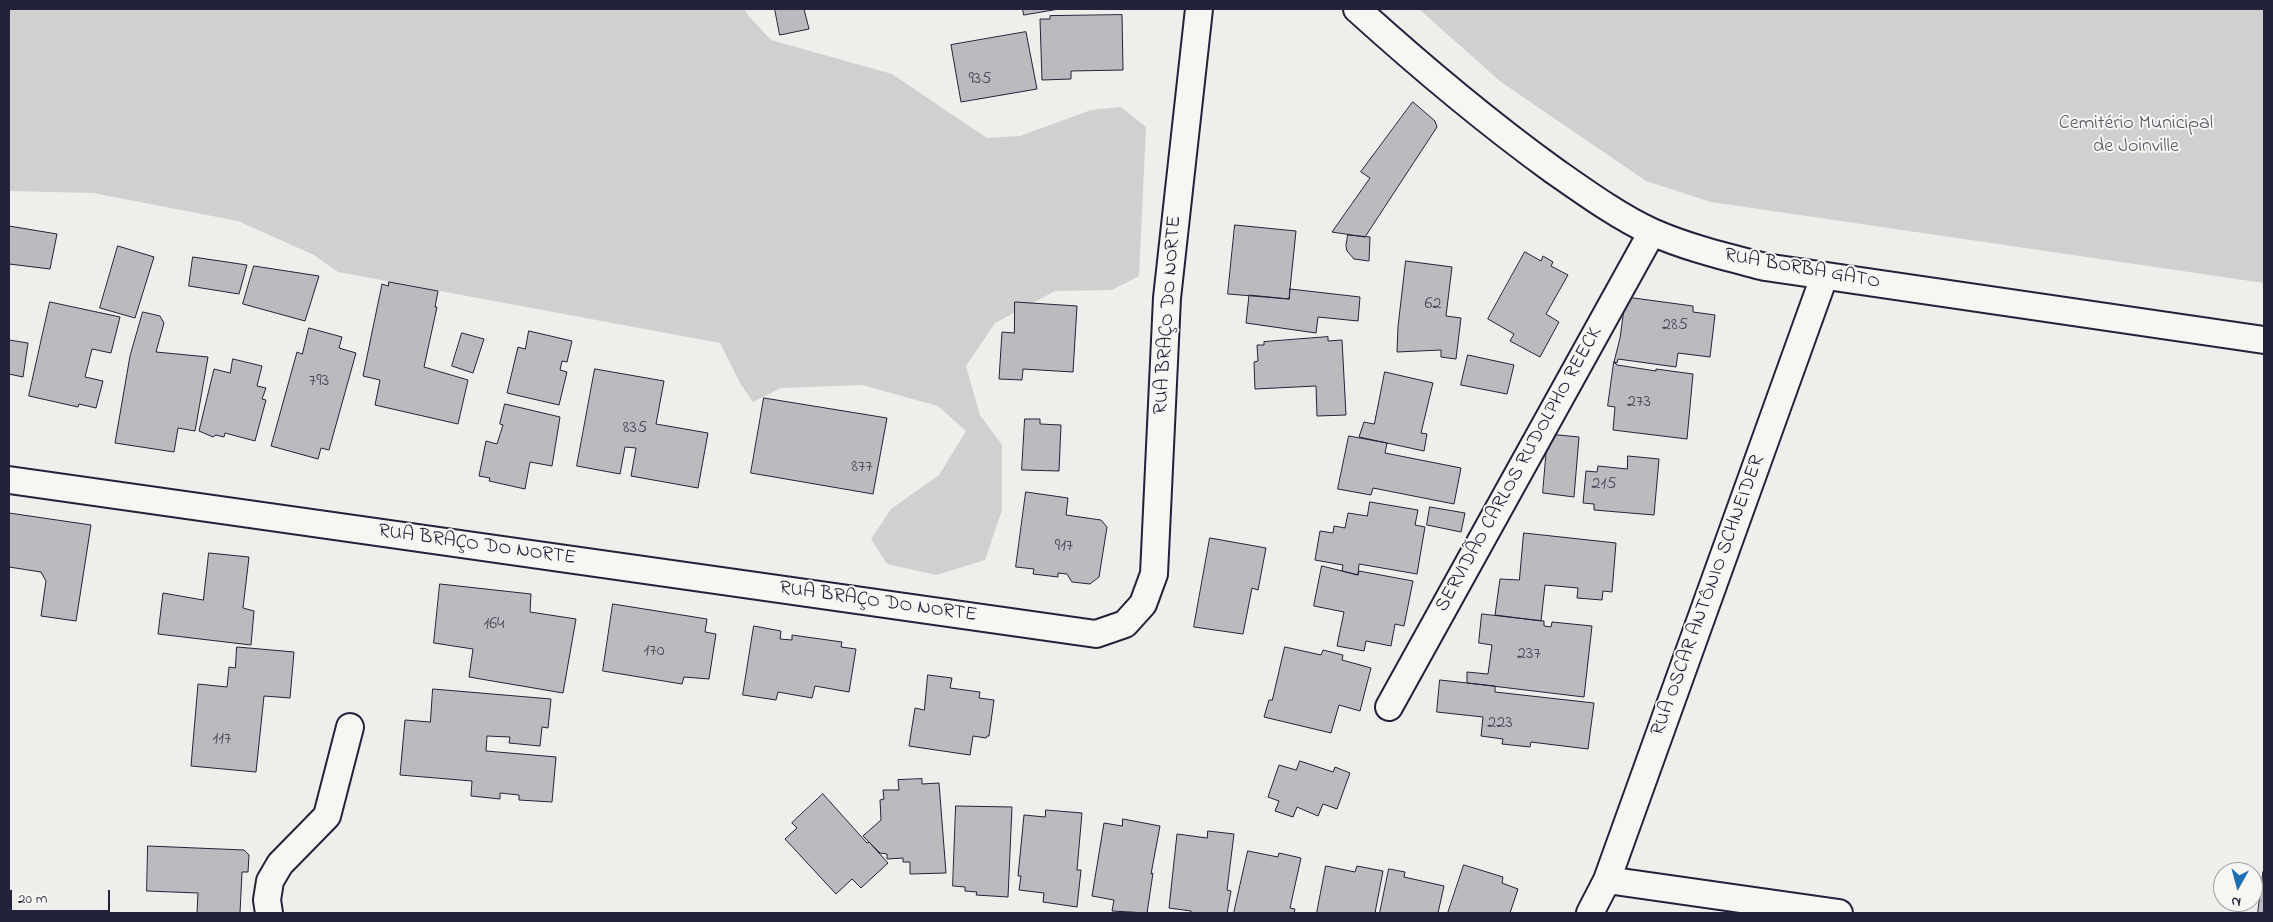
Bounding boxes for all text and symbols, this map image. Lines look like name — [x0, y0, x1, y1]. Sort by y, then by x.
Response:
house number: 935 — [968, 69, 992, 91]
park label: Cemitério Municipal de Joinville — [2059, 113, 2213, 160]
street label: RUA BRAÇO DO NORTE — [1150, 215, 1188, 415]
street label: RUA BORBA GATO — [1722, 244, 1882, 296]
house number: 62 — [1425, 294, 1441, 316]
house number: 285 — [1662, 315, 1688, 337]
street label: SERVIDÃO CARLOS RUDOLPHO REECK — [1431, 323, 1609, 617]
house number: 793 — [309, 371, 329, 393]
house number: 273 — [1627, 392, 1651, 414]
house number: 835 — [623, 418, 647, 440]
street label: RUA OSCAR ANTÔNIO SCHNEIDER — [1647, 452, 1771, 740]
house number: 877 — [851, 457, 873, 479]
house number: 215 — [1592, 474, 1616, 496]
street label: RUA BRAÇO DO NORTE — [377, 520, 577, 572]
house number: 917 — [1055, 536, 1073, 558]
street label: RUA BRAÇO DO NORTE — [778, 577, 978, 629]
house number: 164 — [483, 614, 505, 636]
house number: 170 — [644, 641, 664, 663]
house number: 237 — [1517, 644, 1541, 666]
house number: 223 — [1487, 713, 1513, 735]
house number: 117 — [213, 729, 231, 751]
north arrow — [2213, 862, 2263, 912]
scale bar — [12, 880, 112, 912]
text: 20 m — [18, 888, 47, 910]
text: N — [2230, 890, 2242, 912]

